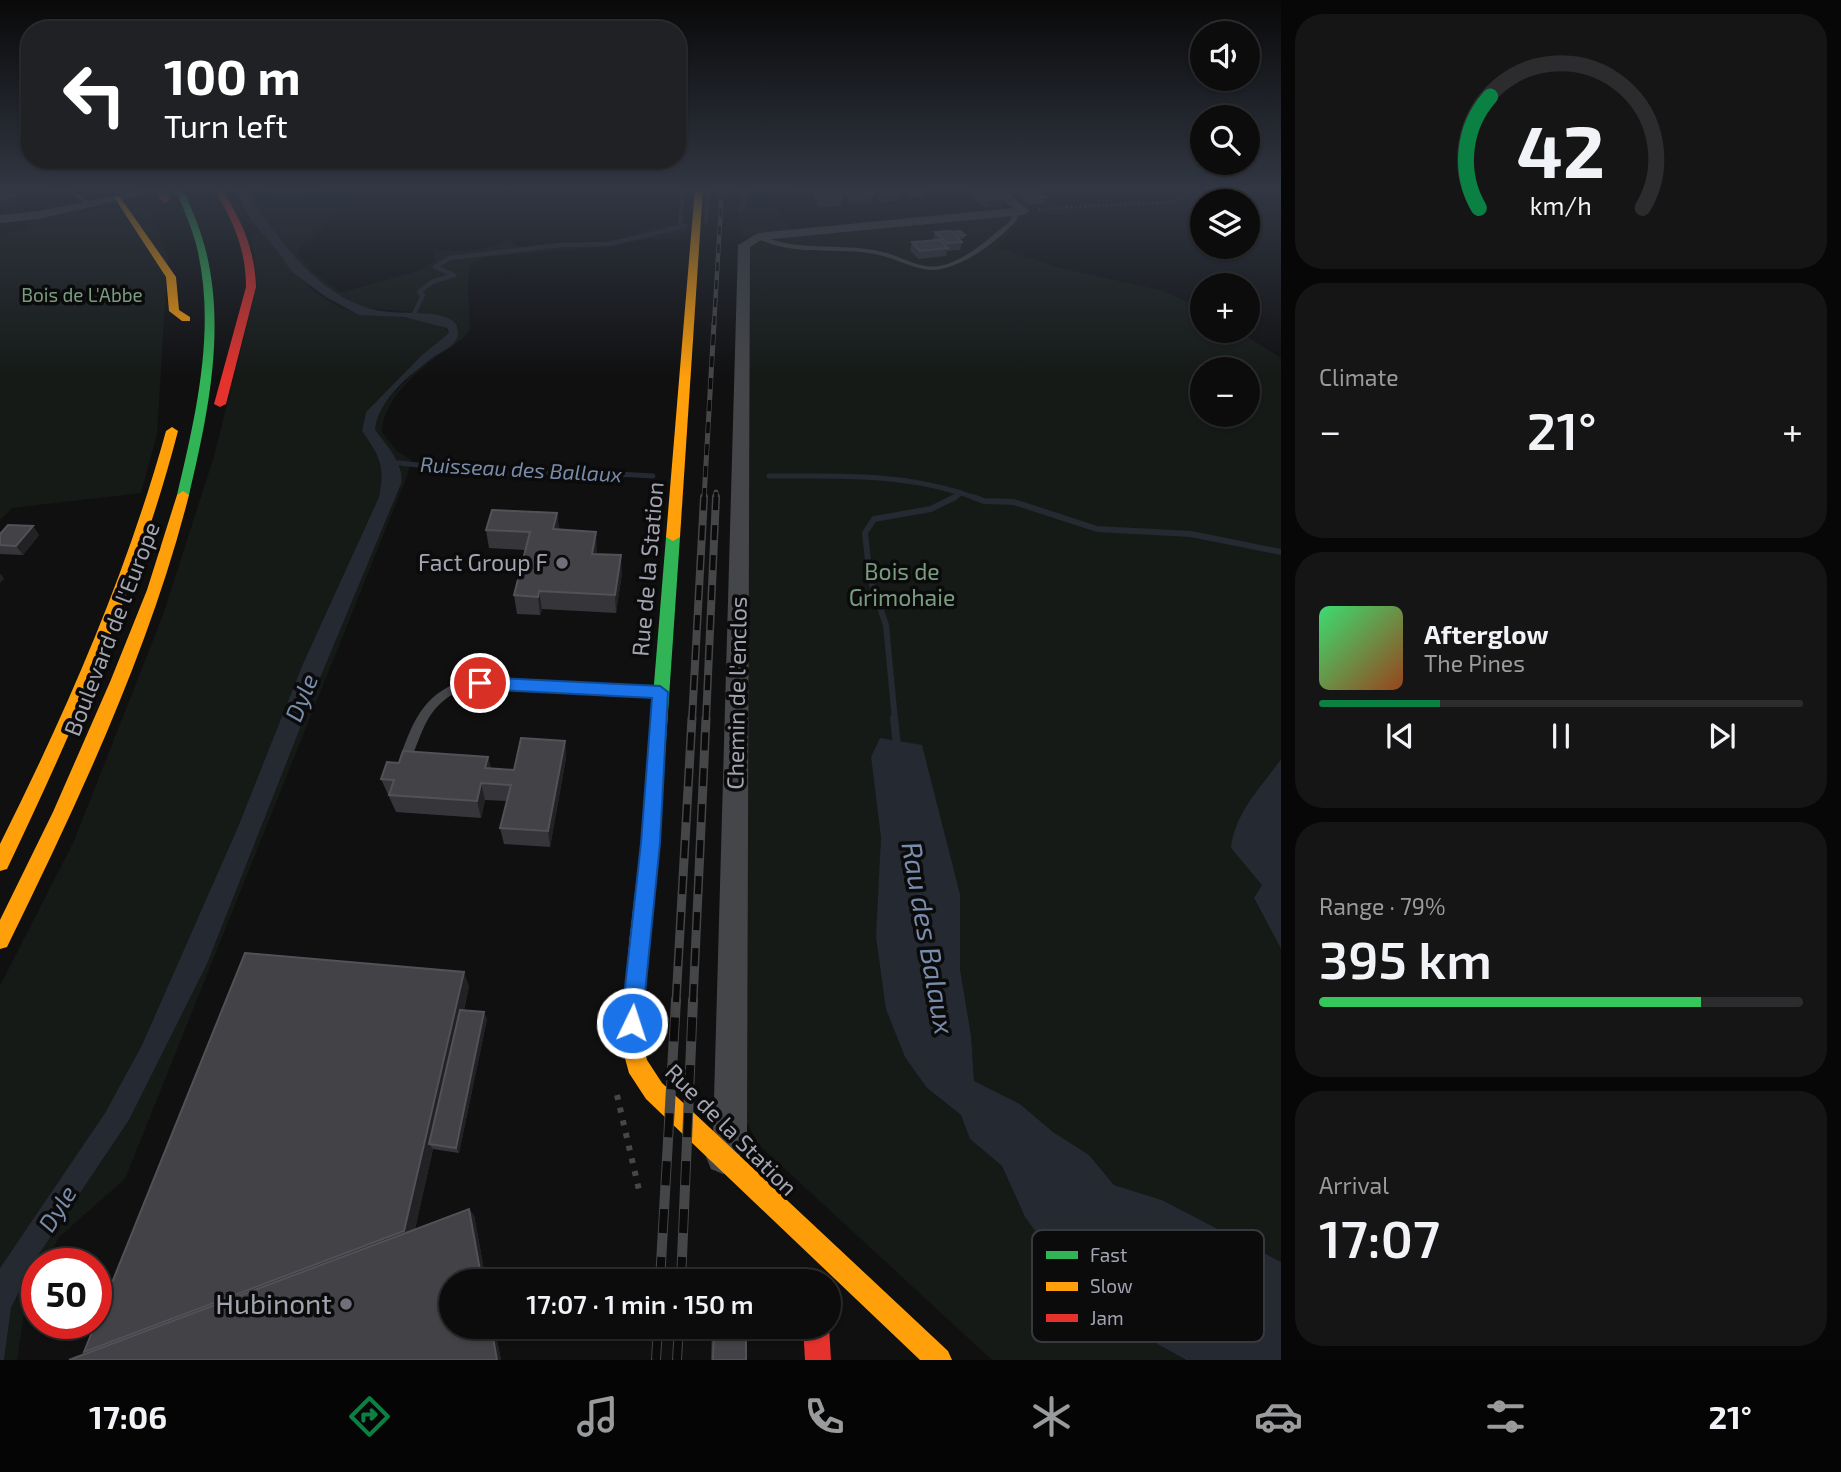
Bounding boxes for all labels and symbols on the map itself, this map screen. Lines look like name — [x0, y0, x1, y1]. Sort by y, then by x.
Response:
park label: Bois de L'Abbe — [21, 283, 143, 306]
water label: Ruisseau des Ballaux — [420, 451, 623, 486]
street label: Rue de la Station — [625, 480, 669, 657]
street label: Boulevard de l'Europe — [57, 518, 165, 740]
place label: Fact Group F — [418, 548, 548, 576]
marker: Fact Group F — [554, 555, 570, 571]
park label: Bois de Grimohaie — [849, 557, 955, 611]
street label: Chemin de l'enclos — [720, 596, 752, 790]
pin — [450, 653, 510, 713]
water label: Dyle — [278, 669, 323, 725]
water label: Rau des Balaux — [895, 839, 963, 1037]
position arrow — [595, 986, 669, 1060]
street label: Rue de la Station — [660, 1057, 804, 1201]
water label: Dyle — [32, 1180, 82, 1237]
legend — [1032, 1230, 1264, 1342]
text: Fast — [1090, 1243, 1127, 1266]
speed limit sign: 50 — [21, 1248, 112, 1339]
text: Slow — [1090, 1274, 1133, 1297]
place label: Hubinont — [215, 1286, 332, 1320]
marker: Hubinont — [338, 1296, 354, 1312]
text: Jam — [1090, 1306, 1124, 1329]

